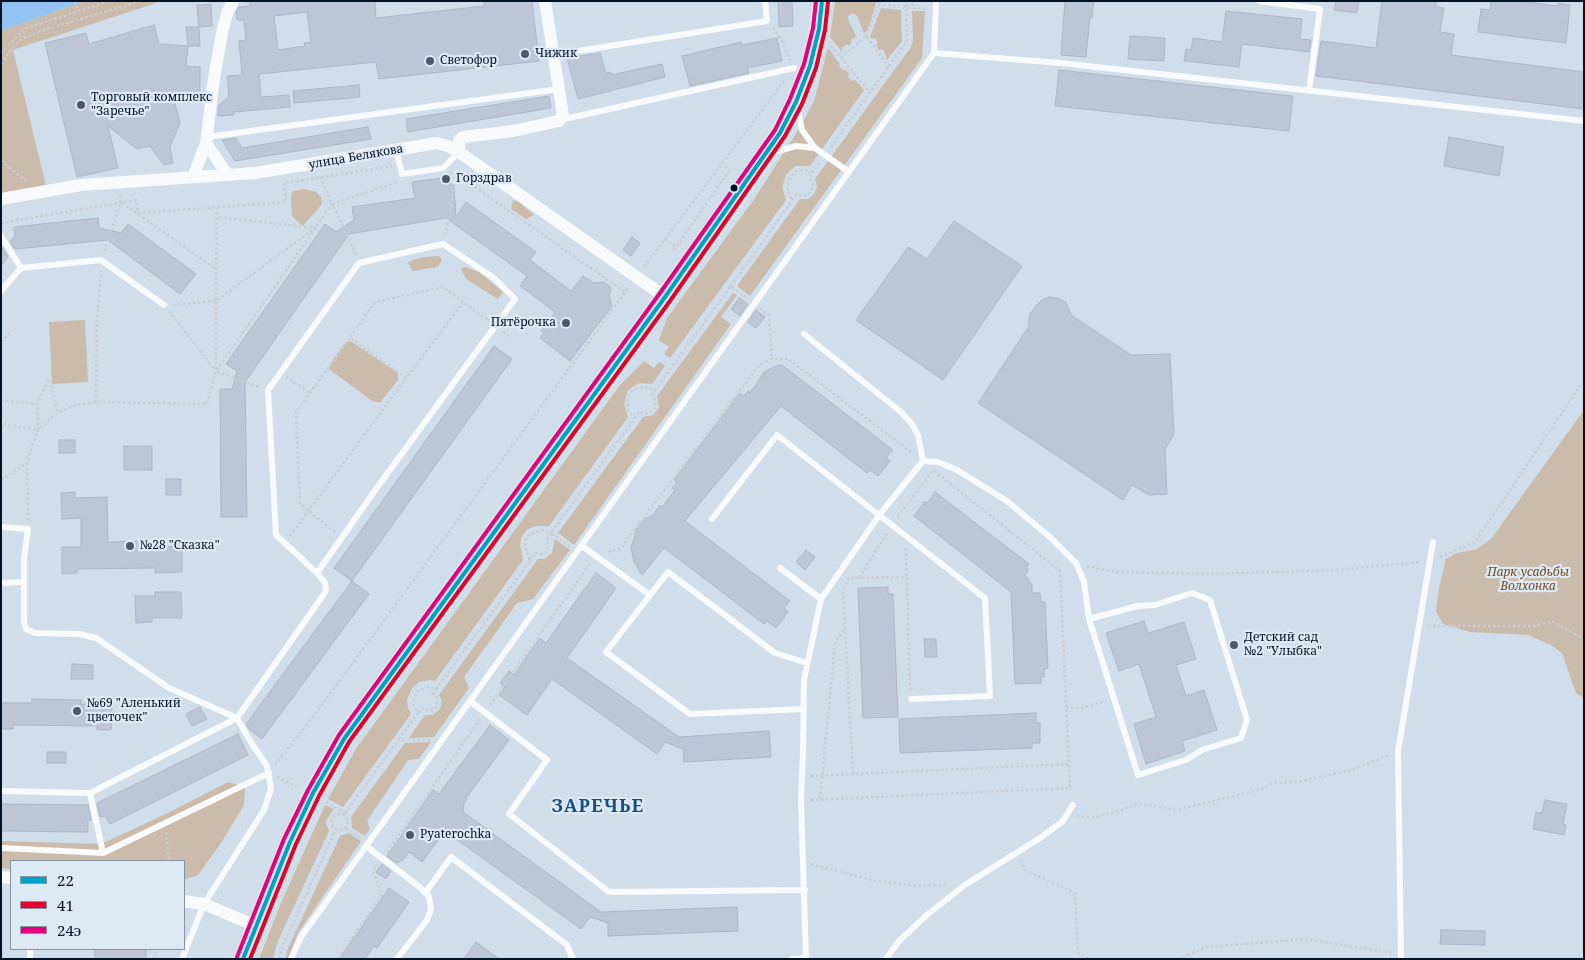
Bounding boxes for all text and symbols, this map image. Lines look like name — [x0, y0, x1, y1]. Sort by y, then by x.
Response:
place label: Чижик — [535, 47, 577, 61]
marker: Чижик — [519, 48, 531, 60]
place label: Светофор — [440, 54, 497, 68]
marker: Светофор — [424, 55, 436, 67]
place label: Торговый комплекс "Заречье" — [91, 91, 212, 119]
marker: Торговый комплекс "Заречье" — [75, 99, 87, 111]
street label: улица Белякова — [308, 142, 404, 172]
place label: Горздрав — [456, 172, 512, 186]
marker: Горздрав — [440, 173, 452, 185]
unlabelled marker — [729, 183, 739, 193]
place label: Пятёрочка — [491, 316, 556, 330]
marker: Пятёрочка — [560, 317, 572, 329]
place label: №28 "Сказка" — [140, 539, 220, 553]
marker: №28 "Сказка" — [124, 540, 136, 552]
park label: Парк усадьбы Волхонка — [1487, 566, 1569, 594]
place label: Детский сад №2 "Улыбка" — [1244, 631, 1322, 659]
marker: Детский сад №2 "Улыбка" — [1228, 639, 1240, 651]
place label: №69 "Аленький цветочек" — [87, 697, 181, 725]
marker: №69 "Аленький цветочек" — [71, 705, 83, 717]
district label: ЗАРЕЧЬЕ — [551, 796, 645, 818]
place label: Pyaterochka — [420, 828, 491, 842]
marker: Pyaterochka — [404, 829, 416, 841]
legend — [10, 860, 185, 950]
text: 22 — [57, 870, 74, 890]
text: 41 — [57, 895, 74, 915]
text: 24э — [57, 920, 81, 940]

